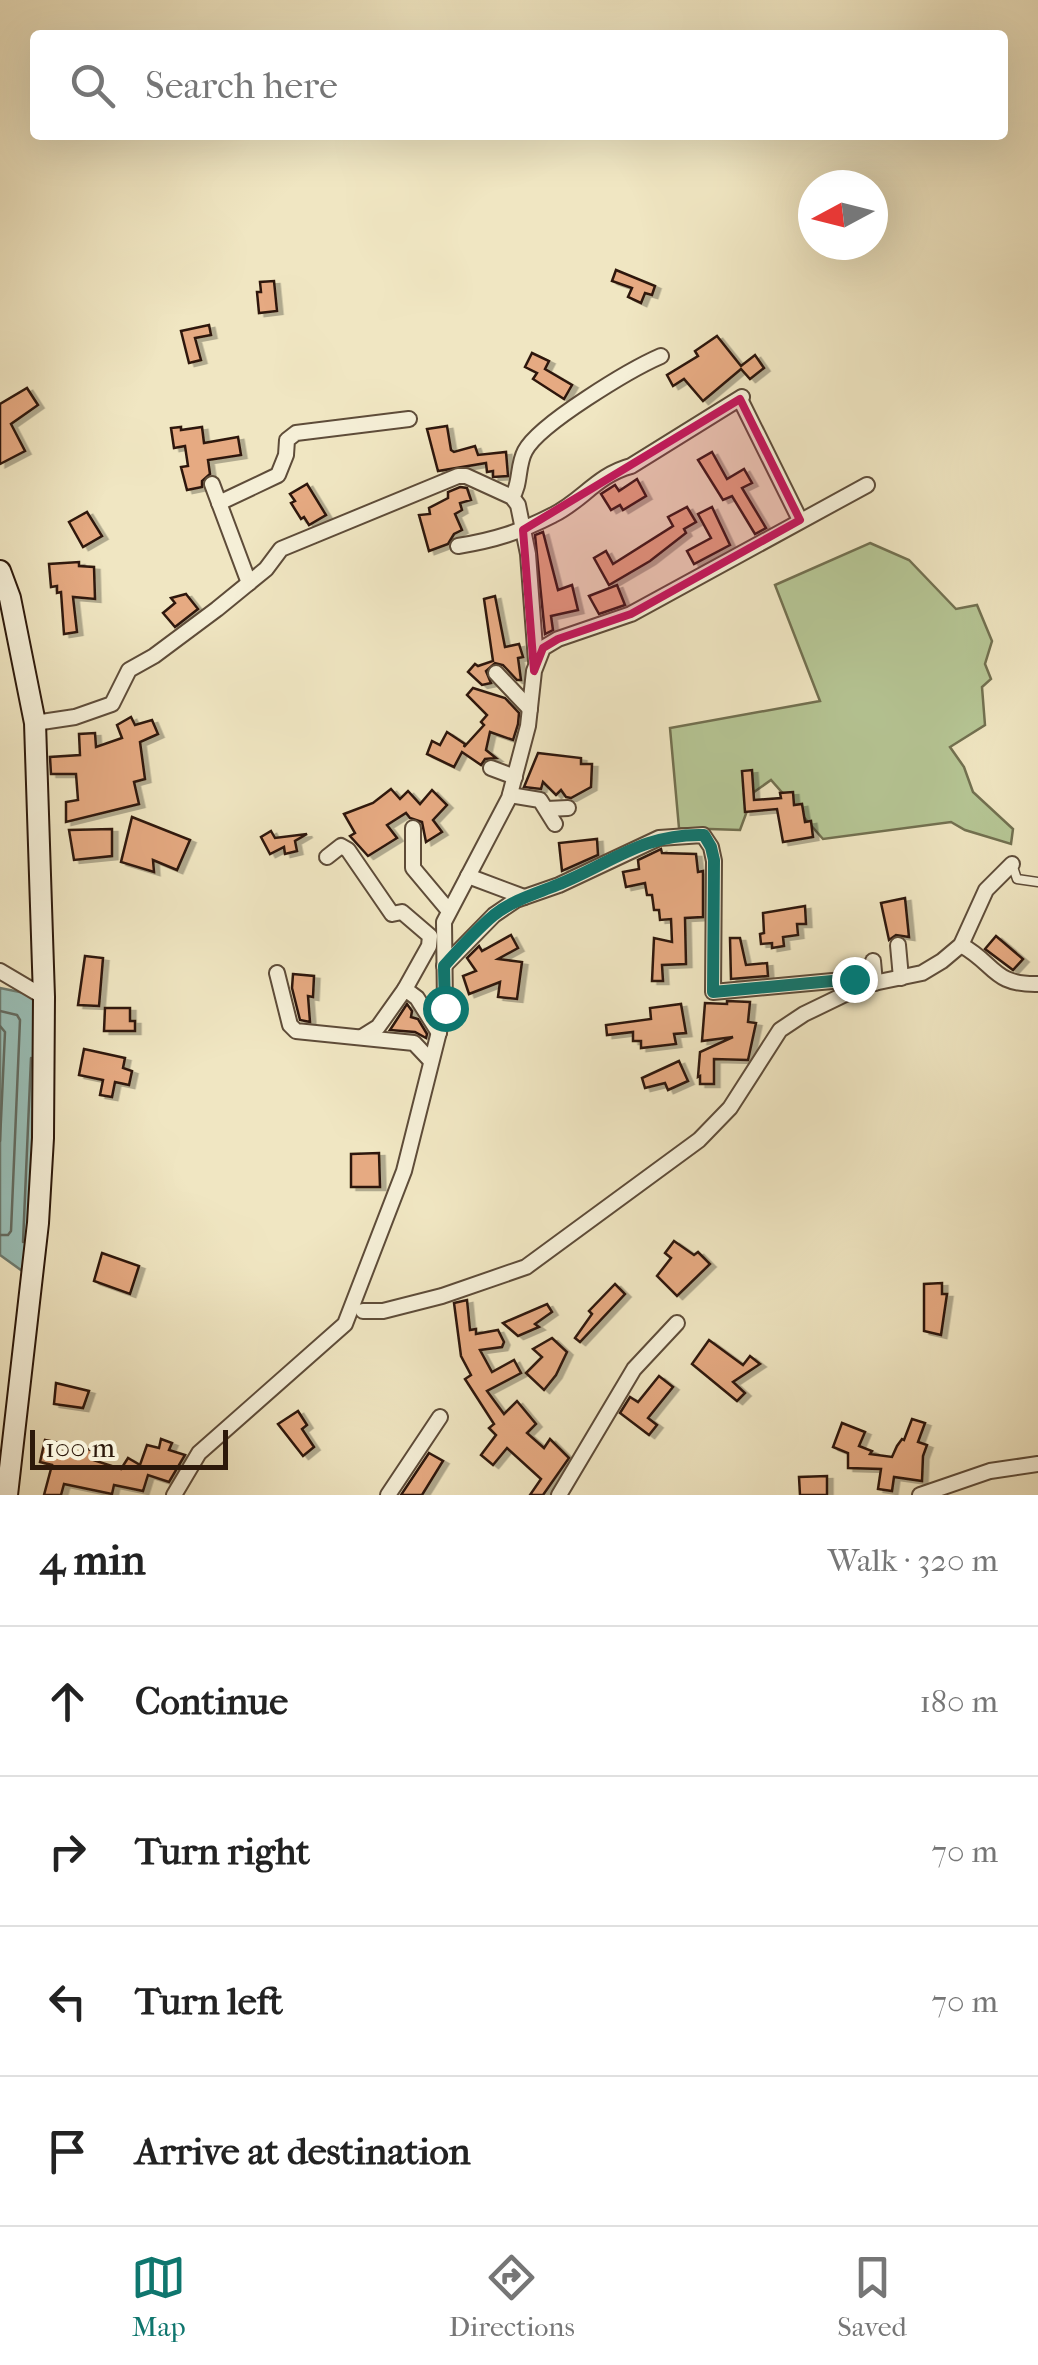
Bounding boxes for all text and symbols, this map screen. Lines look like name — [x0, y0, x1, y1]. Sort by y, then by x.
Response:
search box — [30, 30, 1008, 140]
icon: search — [65, 58, 120, 113]
text: Search here — [145, 63, 338, 108]
north arrow — [798, 170, 888, 260]
route end — [832, 957, 878, 1003]
route start — [423, 986, 469, 1032]
scale bar — [30, 1425, 228, 1470]
text: 100 m — [45, 1431, 115, 1464]
text: 4 min — [40, 1536, 146, 1585]
text: Walk · 320 m — [828, 1542, 998, 1579]
icon: ahead — [40, 1674, 95, 1729]
text: Continue — [135, 1679, 288, 1724]
text: 180 m — [919, 1683, 998, 1720]
icon: right — [40, 1824, 95, 1879]
text: Turn right — [135, 1829, 310, 1874]
text: 70 m — [932, 1833, 998, 1870]
icon: left — [40, 1974, 95, 2029]
text: Turn left — [135, 1979, 283, 2024]
text: 70 m — [932, 1983, 998, 2020]
icon: arrive — [40, 2124, 95, 2179]
text: Arrive at destination — [135, 2129, 471, 2174]
tab: Map — [131, 2250, 186, 2343]
tab: Directions — [449, 2250, 575, 2343]
tab: Saved — [837, 2250, 907, 2343]

